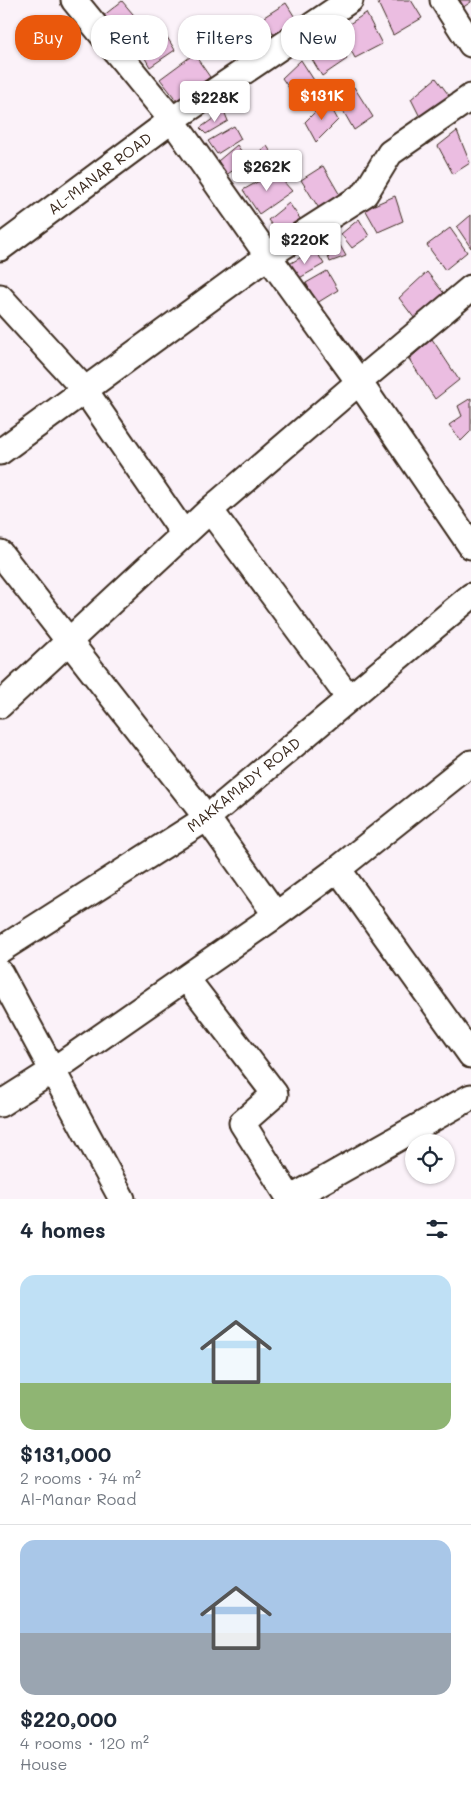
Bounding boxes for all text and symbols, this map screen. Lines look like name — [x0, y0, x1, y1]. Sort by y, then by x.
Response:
chip: Buy — [15, 15, 81, 60]
chip: Rent — [91, 15, 168, 60]
chip: Filters — [178, 15, 271, 60]
chip: New — [281, 15, 355, 60]
pin: $131K — [287, 78, 357, 121]
pin: $228K — [180, 80, 250, 123]
text: $131K — [300, 84, 344, 105]
text: $228K — [191, 86, 239, 107]
street label: AL-MANAR ROAD — [43, 128, 155, 219]
pin: $262K — [232, 150, 302, 192]
text: $262K — [243, 155, 291, 176]
pin: $220K — [270, 222, 340, 265]
text: $220K — [281, 228, 329, 249]
street label: MAKKAMADY ROAD — [183, 732, 304, 836]
map controls — [405, 1134, 455, 1184]
button: locate — [405, 1134, 455, 1184]
icon: filters — [423, 1215, 451, 1243]
text: 4 homes — [20, 1216, 106, 1243]
icon: home — [191, 1307, 281, 1397]
text: $131,000 — [20, 1440, 111, 1467]
text: 2 rooms · 74 m² — [20, 1467, 141, 1488]
text: Al-Manar Road — [20, 1488, 136, 1509]
icon: home — [191, 1573, 281, 1663]
text: $220,000 — [20, 1705, 117, 1732]
text: 4 rooms · 120 m² — [20, 1732, 149, 1753]
text: House — [20, 1753, 67, 1774]

